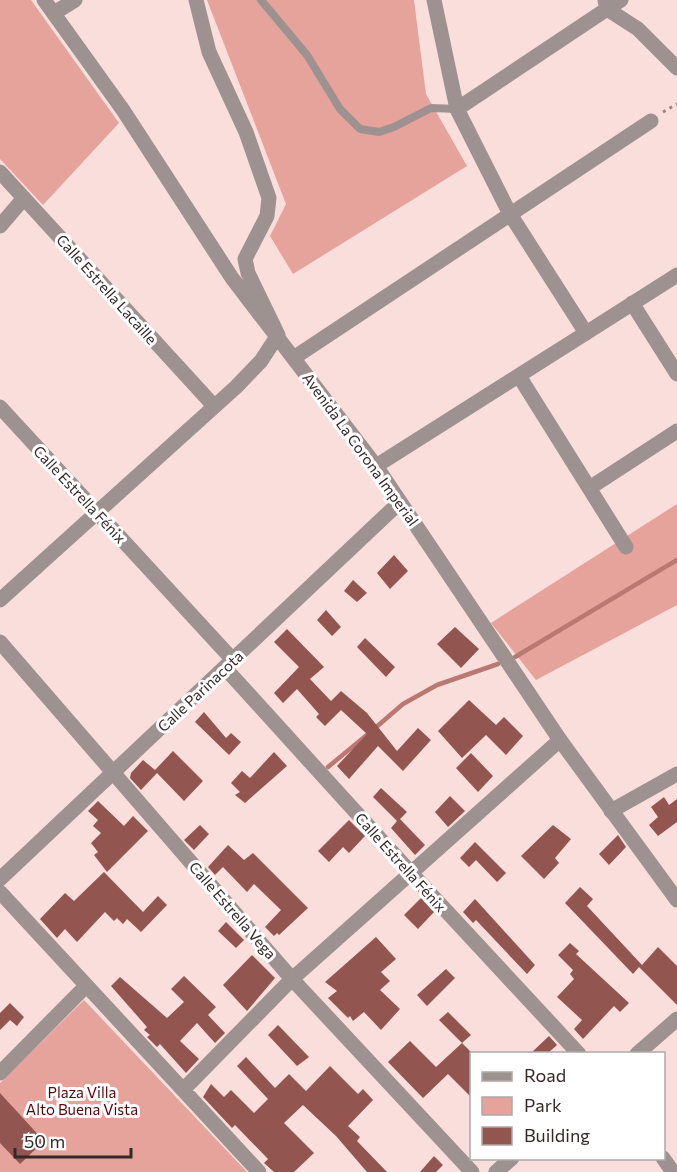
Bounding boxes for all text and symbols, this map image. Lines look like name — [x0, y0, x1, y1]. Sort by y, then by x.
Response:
street label: Calle Estrella Lacaille — [53, 230, 161, 348]
street label: Avenida La Corona Imperial — [299, 369, 423, 529]
street label: Calle Estrella Fénix — [30, 441, 130, 547]
street label: Calle Parinacota — [154, 647, 246, 735]
street label: Calle Estrella Fénix — [352, 809, 450, 915]
street label: Calle Estrella Vega — [186, 858, 280, 962]
legend — [470, 1052, 665, 1160]
text: Road — [524, 1064, 566, 1086]
park label: Plaza Villa Alto Buena Vista — [26, 1083, 138, 1118]
text: Park — [524, 1094, 562, 1116]
scale bar — [15, 1121, 130, 1159]
text: Building — [524, 1124, 590, 1146]
text: 50 m — [24, 1130, 65, 1152]

